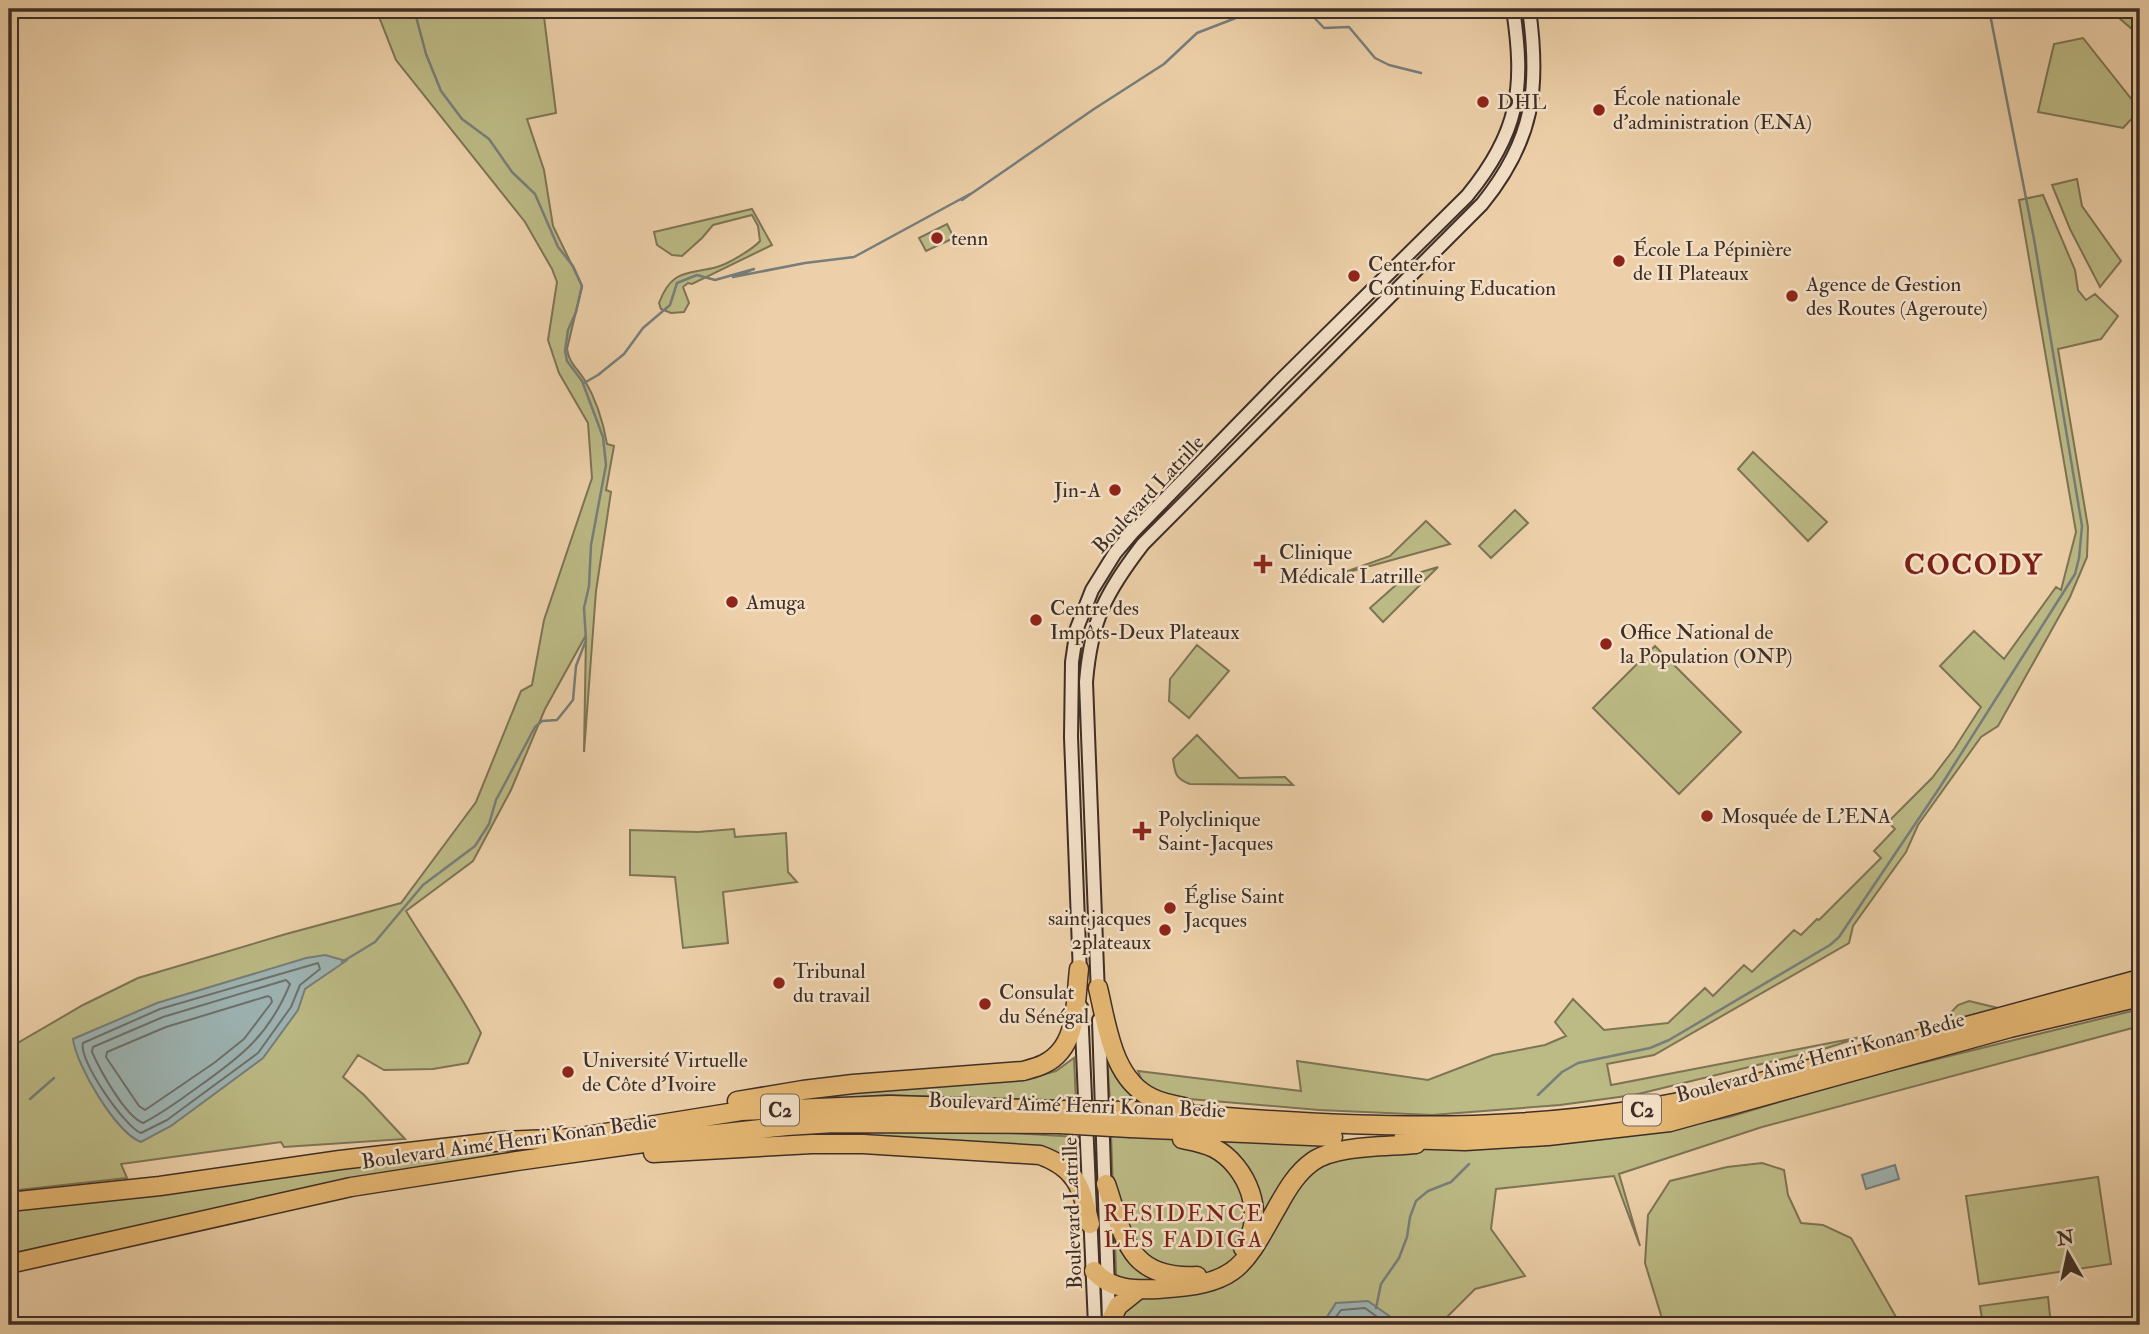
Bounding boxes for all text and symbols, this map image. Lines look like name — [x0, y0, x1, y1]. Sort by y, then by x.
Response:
place label: École nationale d'administration (ENA) — [1613, 85, 1812, 136]
place label: DHL — [1497, 89, 1546, 116]
marker: DHL — [1475, 94, 1491, 110]
marker: École nationale d'administration (ENA) — [1591, 102, 1607, 118]
place label: tenn — [951, 225, 988, 252]
marker: tenn — [929, 230, 945, 246]
place label: École La Pépinière de II Plateaux — [1633, 236, 1792, 287]
place label: Center for Continuing Education — [1368, 251, 1556, 302]
marker: École La Pépinière de II Plateaux — [1611, 253, 1627, 269]
marker: Center for Continuing Education — [1346, 268, 1362, 284]
place label: Agence de Gestion des Routes (Ageroute) — [1805, 271, 1988, 322]
marker: Agence de Gestion des Routes (Ageroute) — [1784, 288, 1800, 304]
street label: Boulevard Latrille — [1087, 429, 1210, 559]
place label: Jin-A — [1053, 477, 1101, 504]
marker: Jin-A — [1107, 482, 1123, 498]
place label: Clinique Médicale Latrille — [1279, 539, 1423, 590]
district label: COCODY — [1904, 548, 2044, 583]
marker: Clinique Médicale Latrille — [1253, 554, 1273, 574]
place label: Amuga — [745, 589, 806, 616]
marker: Amuga — [724, 594, 740, 610]
place label: Centre des Impôts-Deux Plateaux — [1050, 595, 1240, 646]
marker: Centre des Impôts-Deux Plateaux — [1028, 612, 1044, 628]
place label: Office National de la Population (ONP) — [1620, 619, 1793, 670]
marker: Office National de la Population (ONP) — [1598, 636, 1614, 652]
place label: Mosquée de L'ENA — [1721, 803, 1891, 830]
place label: Polyclinique Saint-Jacques — [1158, 806, 1273, 857]
marker: Mosquée de L'ENA — [1699, 808, 1715, 824]
marker: Polyclinique Saint-Jacques — [1132, 821, 1152, 841]
place label: Église Saint Jacques — [1183, 883, 1284, 934]
marker: Église Saint Jacques — [1162, 900, 1178, 916]
place label: saint jacques 2plateaux — [1048, 905, 1152, 956]
marker: saint jacques 2plateaux — [1157, 922, 1173, 938]
place label: Tribunal du travail — [793, 958, 871, 1009]
marker: Tribunal du travail — [771, 975, 787, 991]
place label: Consulat du Sénégal — [999, 979, 1090, 1030]
marker: Consulat du Sénégal — [977, 996, 993, 1012]
street label: Boulevard Aimé Henri Konan Bedie — [1673, 1006, 1968, 1109]
place label: Université Virtuelle de Côte d'Ivoire — [582, 1047, 748, 1098]
marker: Université Virtuelle de Côte d'Ivoire — [560, 1064, 576, 1080]
street label: Boulevard Aimé Henri Konan Bedie — [928, 1087, 1227, 1124]
road number: C2 — [761, 1094, 799, 1126]
road number: C2 — [1623, 1094, 1661, 1126]
street label: Boulevard Aimé Henri Konan Bedie — [360, 1107, 659, 1176]
street label: Boulevard Latrille — [1056, 1136, 1089, 1290]
district label: RESIDENCE LES FADIGA — [1103, 1199, 1265, 1254]
north arrow — [2034, 1218, 2104, 1288]
text: N — [2054, 1225, 2077, 1252]

